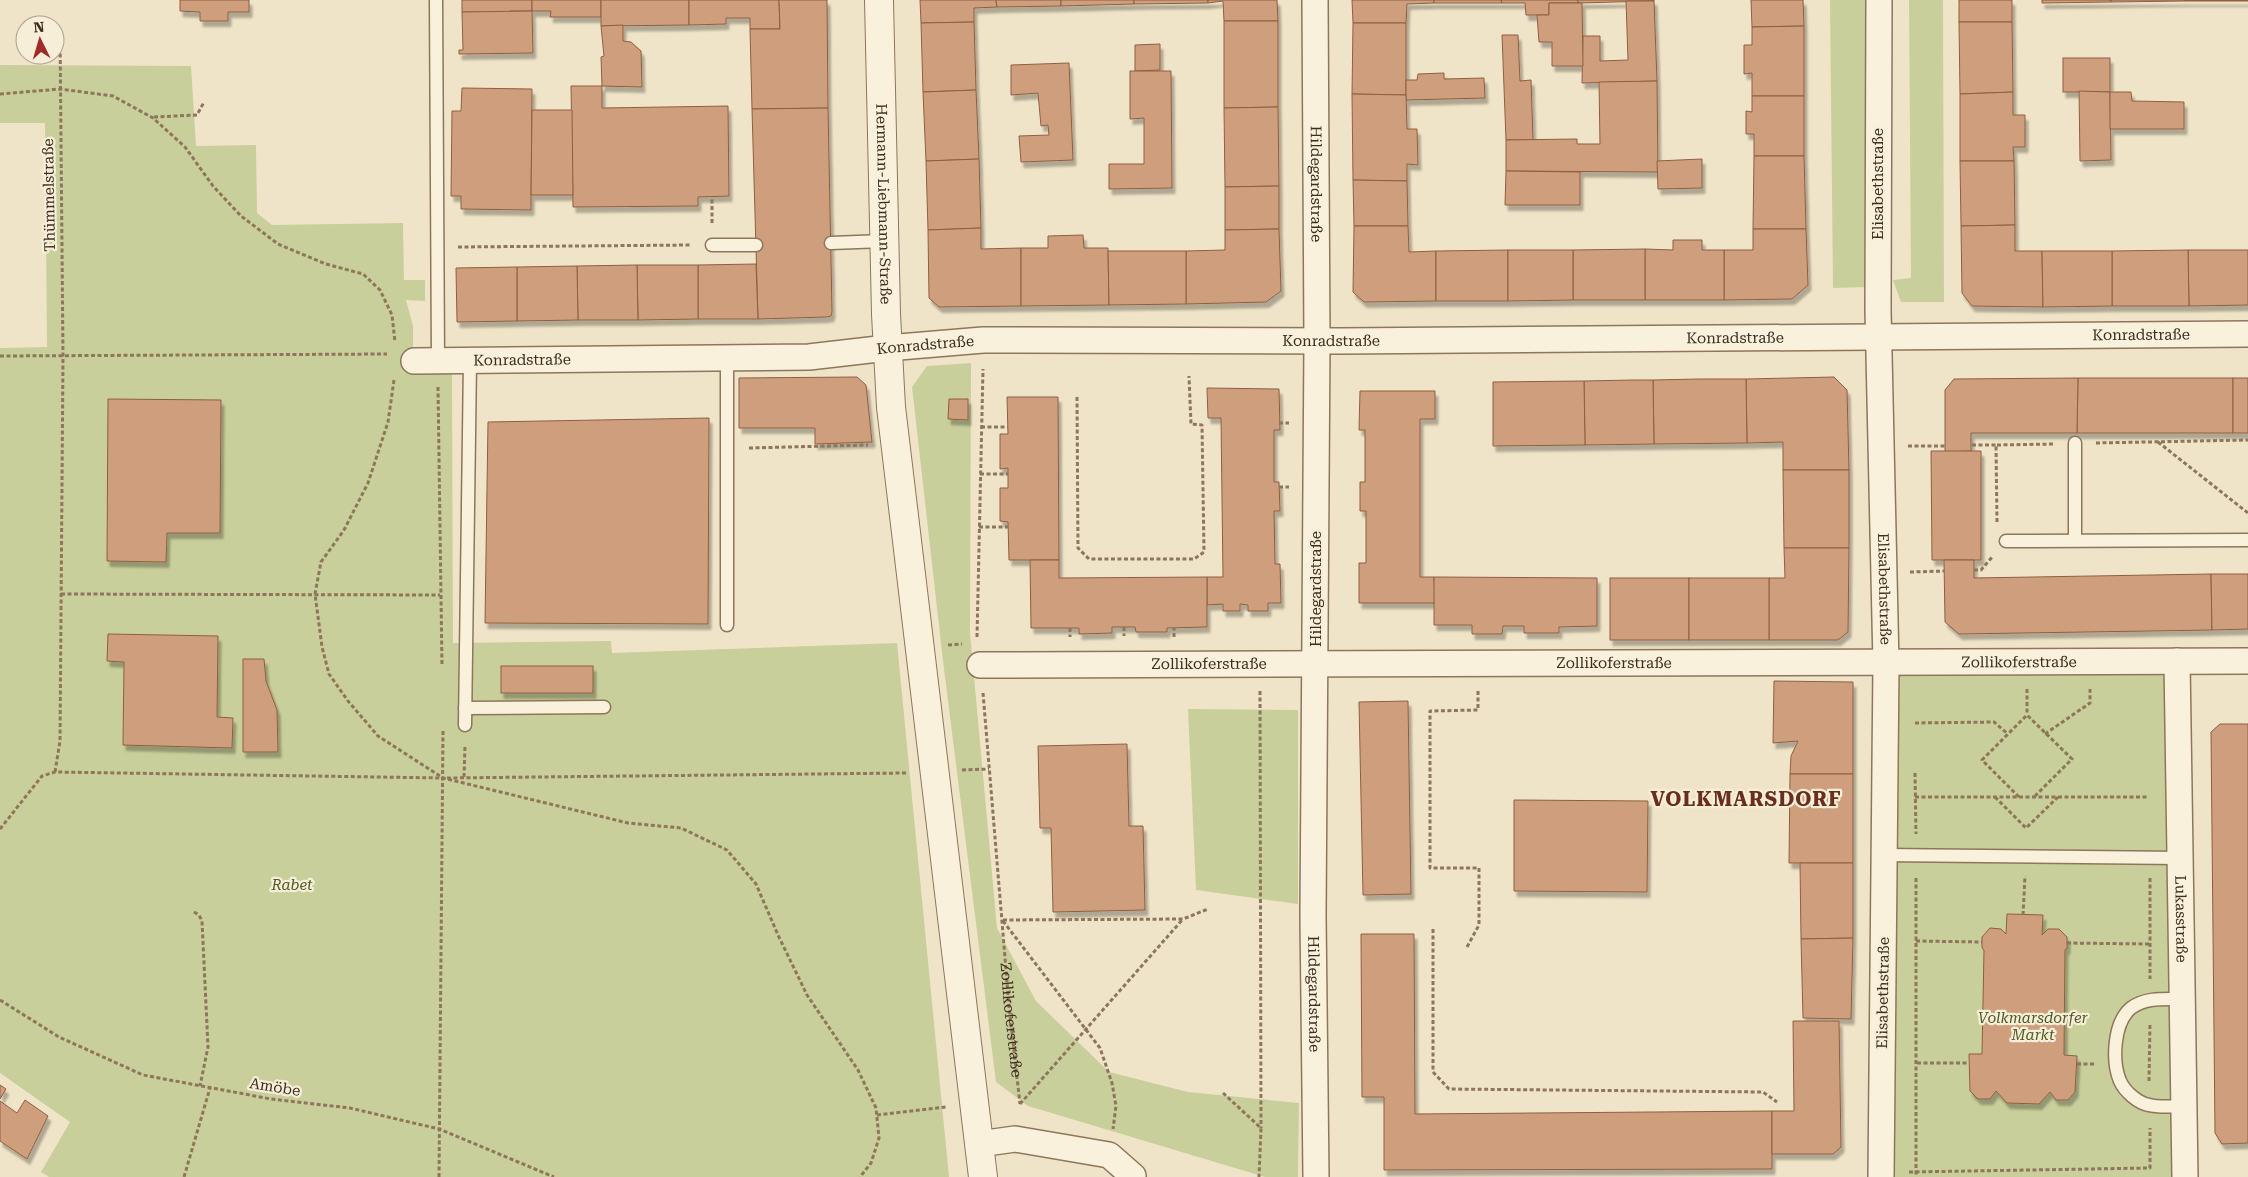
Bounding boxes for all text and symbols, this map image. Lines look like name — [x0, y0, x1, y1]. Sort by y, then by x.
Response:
north arrow — [15, 15, 65, 65]
text: N — [33, 19, 45, 35]
street label: Hermann-Liebmann-Straße — [872, 103, 895, 305]
street label: Hildegardstraße — [1307, 126, 1325, 242]
street label: Elisabethstraße — [1869, 128, 1887, 240]
street label: Thümmelstraße — [39, 138, 59, 252]
street label: Konradstraße — [2092, 325, 2190, 344]
street label: Konradstraße — [1686, 329, 1784, 347]
street label: Konradstraße — [876, 332, 975, 358]
street label: Konradstraße — [1282, 332, 1380, 350]
street label: Konradstraße — [473, 350, 571, 369]
street label: Hildegardstraße — [1307, 531, 1325, 647]
street label: Elisabethstraße — [1874, 533, 1895, 645]
street label: Zollikoferstraße — [1961, 653, 2077, 671]
street label: Zollikoferstraße — [1556, 654, 1672, 672]
street label: Zollikoferstraße — [1151, 655, 1267, 673]
district label: VOLKMARSDORF — [1650, 787, 1842, 811]
street label: Lukasstraße — [2171, 875, 2191, 963]
park label: Rabet — [270, 876, 313, 894]
street label: Hildegardstraße — [1304, 936, 1324, 1052]
street label: Elisabethstraße — [1873, 937, 1893, 1049]
street label: Zollikoferstraße — [996, 961, 1026, 1078]
park label: Volkmarsdorfer Markt — [1978, 1009, 2089, 1044]
street label: Amöbe — [248, 1074, 302, 1100]

